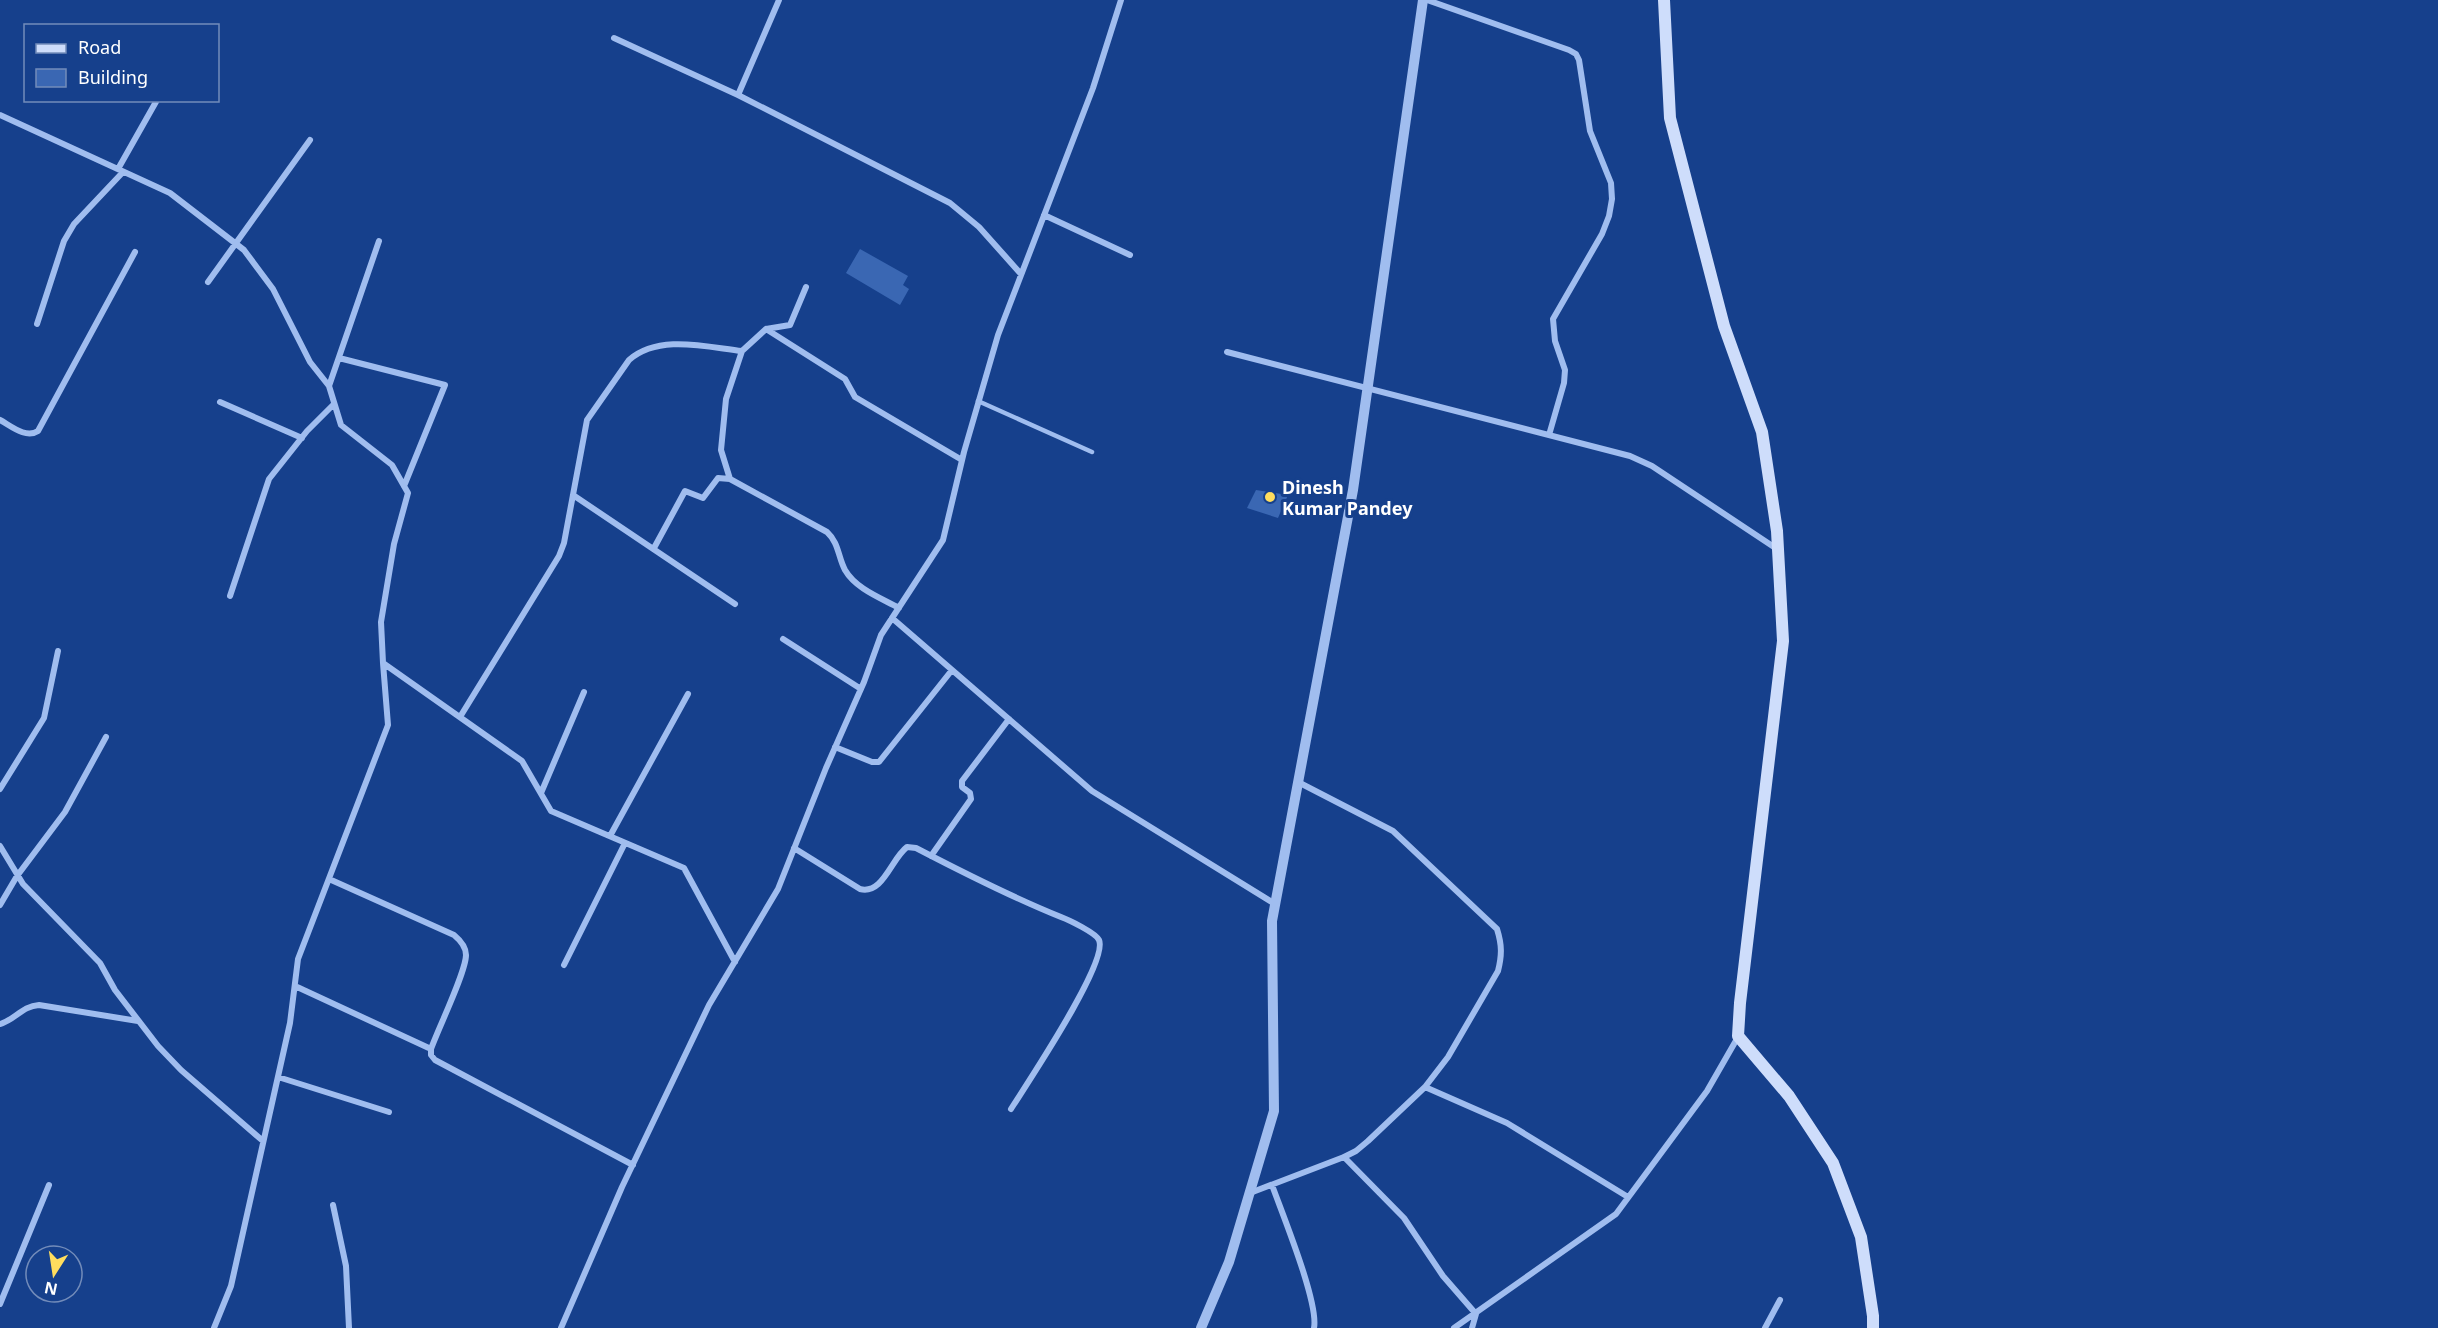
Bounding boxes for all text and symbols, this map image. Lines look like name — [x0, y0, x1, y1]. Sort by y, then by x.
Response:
legend — [24, 24, 219, 102]
text: Road — [78, 35, 121, 59]
text: Building — [78, 65, 148, 89]
place label: Dinesh Kumar Pandey — [1282, 475, 1413, 520]
marker: Dinesh Kumar Pandey — [1263, 490, 1277, 504]
north arrow — [24, 1244, 84, 1304]
text: N — [42, 1277, 60, 1301]

